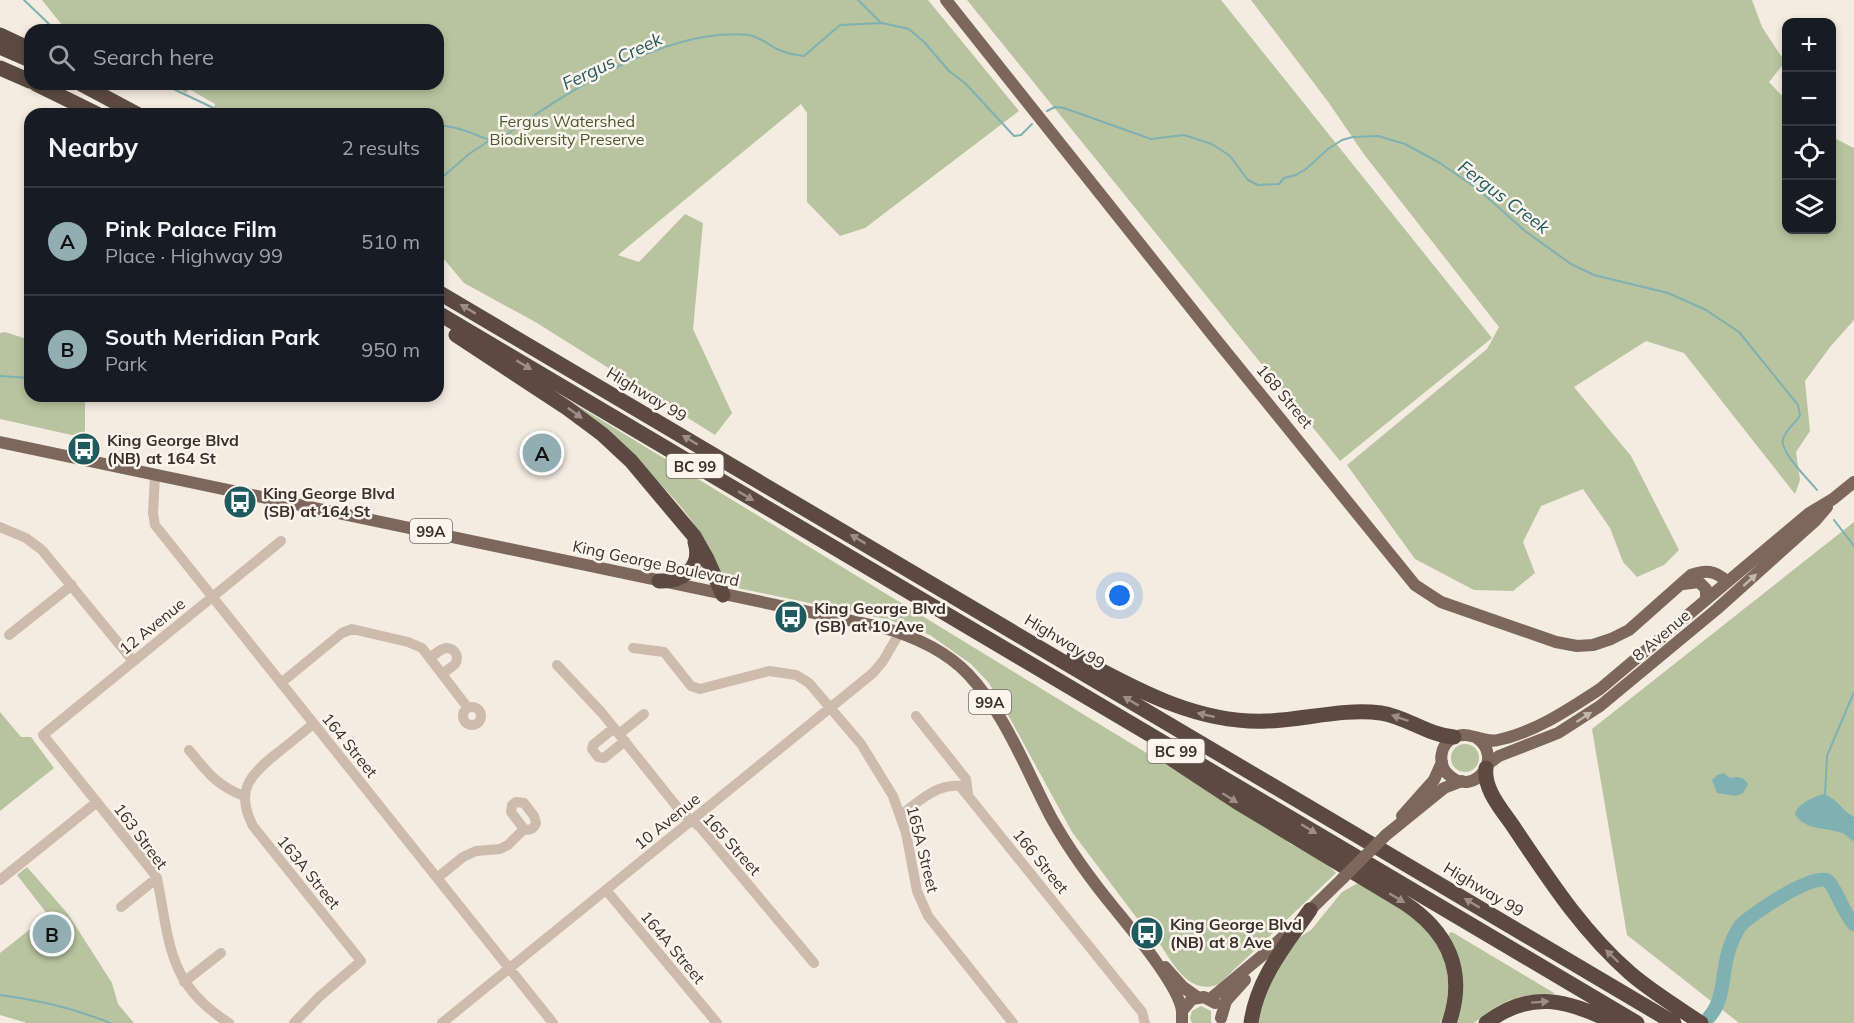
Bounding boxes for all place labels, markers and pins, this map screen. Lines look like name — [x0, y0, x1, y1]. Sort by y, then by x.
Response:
place label: King George Blvd (NB) at 164 St — [107, 430, 239, 468]
pin: A — [522, 430, 562, 476]
bus stop icon: King George Blvd (NB) at 164 St — [66, 431, 102, 467]
place label: King George Blvd (SB) at 164 St — [263, 483, 395, 521]
bus stop icon: King George Blvd (SB) at 164 St — [222, 484, 258, 520]
place label: King George Blvd (SB) at 10 Ave — [814, 598, 946, 636]
bus stop icon: King George Blvd (SB) at 10 Ave — [773, 599, 809, 635]
pin: B — [32, 912, 72, 956]
place label: King George Blvd (NB) at 8 Ave — [1170, 914, 1302, 952]
bus stop icon: King George Blvd (NB) at 8 Ave — [1129, 915, 1165, 951]

